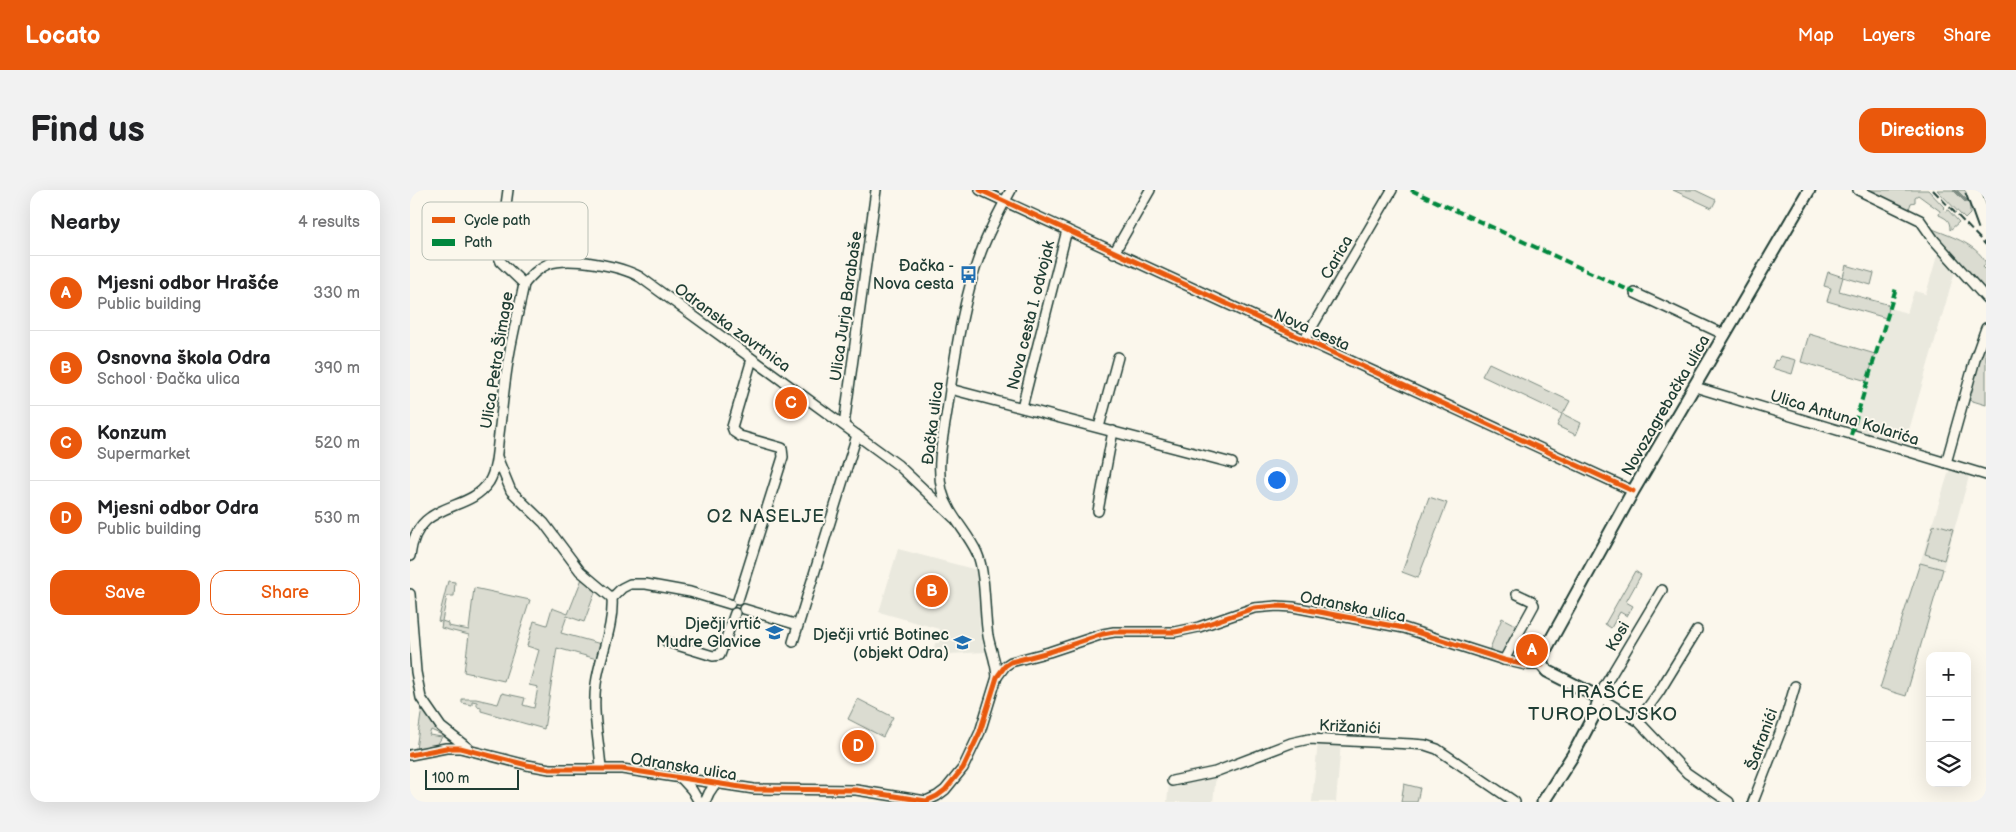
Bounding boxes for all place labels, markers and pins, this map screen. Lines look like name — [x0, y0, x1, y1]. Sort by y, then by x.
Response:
place label: Đačka - Nova cesta — [873, 257, 954, 294]
bus stop icon: Đačka - Nova cesta — [958, 264, 978, 284]
pin: C — [775, 384, 807, 422]
pin: B — [916, 572, 948, 610]
place label: Dječji vrtić Mudre Glavice — [656, 615, 762, 652]
school or university icon: Dječji vrtić Mudre Glavice — [765, 622, 785, 642]
place label: Dječji vrtić Botinec (objekt Odra) — [813, 626, 949, 663]
pin: A — [1516, 631, 1548, 669]
school or university icon: Dječji vrtić Botinec (objekt Odra) — [953, 633, 973, 653]
pin: D — [842, 727, 874, 765]

